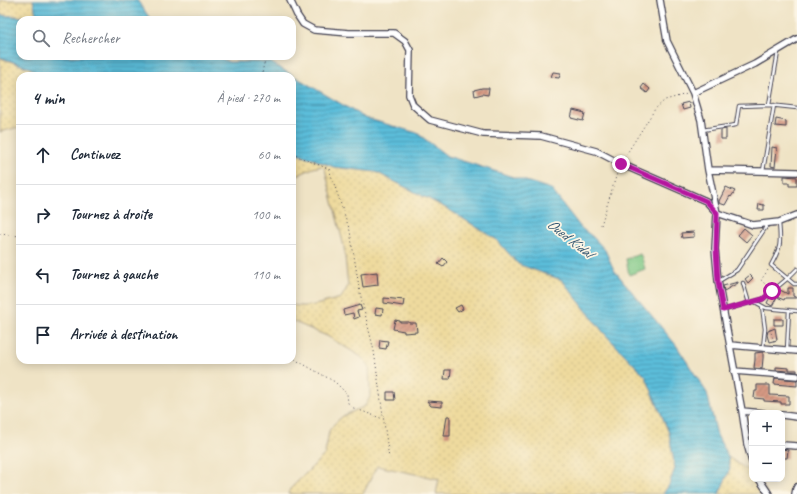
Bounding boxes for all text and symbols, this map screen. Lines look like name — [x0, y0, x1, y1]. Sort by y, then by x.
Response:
search box — [16, 16, 296, 60]
icon: search — [30, 27, 52, 49]
text: Rechercher — [62, 29, 120, 48]
text: 4 min — [32, 88, 65, 109]
text: À pied · 270 m — [217, 90, 280, 106]
icon: ahead — [32, 144, 54, 166]
text: Continuez — [70, 145, 120, 164]
text: 60 m — [258, 147, 280, 163]
route end — [612, 155, 630, 173]
icon: right — [32, 204, 54, 226]
text: Tournez à droite — [70, 205, 152, 224]
text: 100 m — [252, 207, 280, 223]
water label: Oued Kidal — [543, 215, 601, 265]
icon: left — [32, 264, 54, 286]
text: Tournez à gauche — [70, 265, 157, 284]
text: 110 m — [252, 267, 280, 283]
route start — [763, 282, 781, 300]
icon: arrive — [32, 324, 54, 346]
text: Arrivée à destination — [70, 325, 178, 344]
map controls — [749, 410, 785, 482]
button: + — [749, 410, 785, 446]
button: − — [749, 446, 785, 482]

